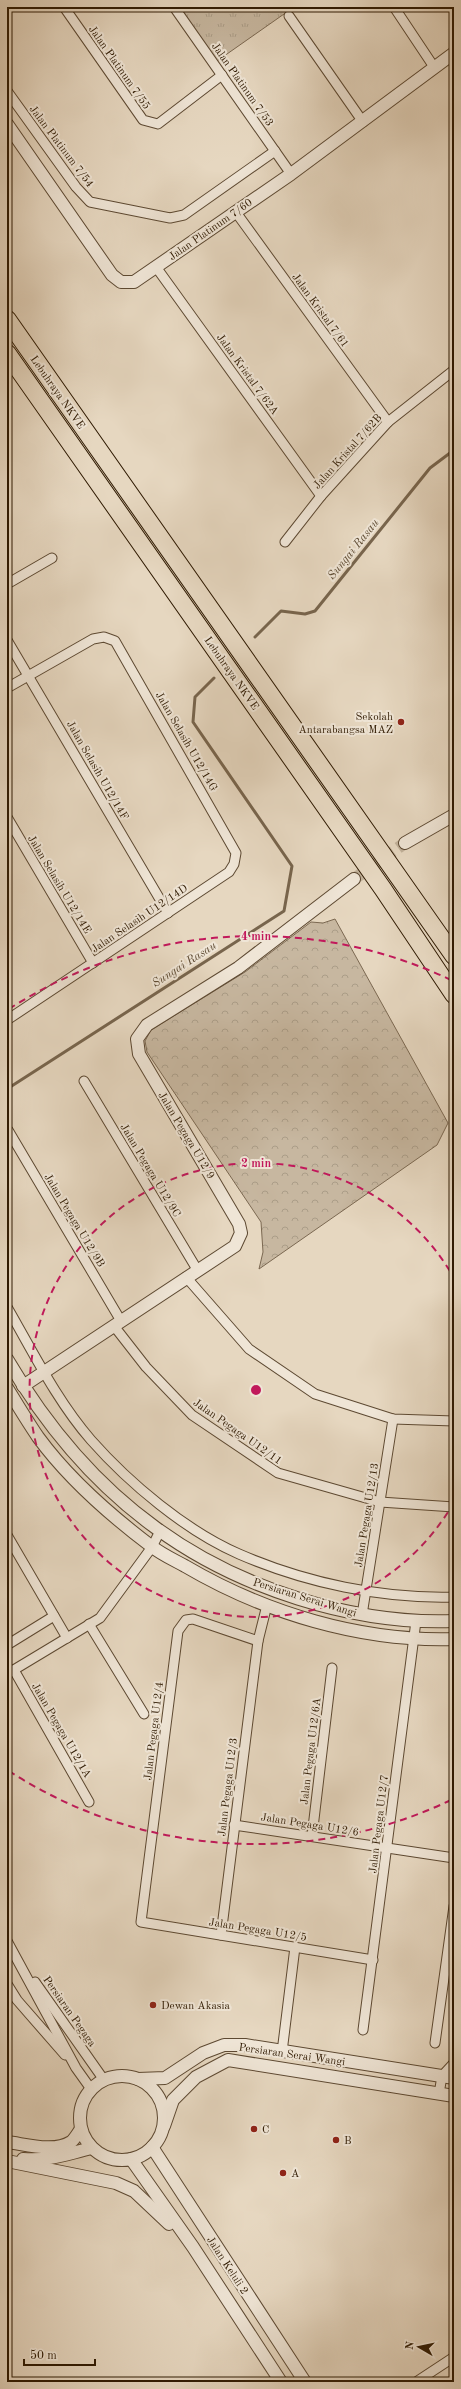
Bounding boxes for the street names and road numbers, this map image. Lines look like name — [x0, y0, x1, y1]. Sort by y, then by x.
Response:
street label: Jalan Platinum 7/55 — [86, 24, 152, 112]
street label: Jalan Platinum 7/53 — [209, 41, 275, 129]
street label: Jalan Platinum 7/54 — [27, 104, 95, 190]
street label: Jalan Platinum 7/60 — [167, 197, 255, 263]
street label: Jalan Kristal 7/61 — [289, 272, 350, 350]
street label: Jalan Kristal 7/62A — [214, 332, 280, 418]
street label: Lebuhraya NKVE — [27, 354, 86, 431]
street label: Jalan Kristal 7/62B — [312, 413, 384, 492]
street label: Lebuhraya NKVE — [201, 635, 260, 712]
street label: Jalan Selasih U12/14G — [153, 690, 219, 793]
street label: Jalan Selasih U12/14F — [64, 719, 130, 822]
street label: Jalan Selasih U12/14E — [25, 834, 92, 936]
street label: Jalan Selasih U12/14D — [90, 883, 190, 956]
street label: Jalan Pegaga U12/9 — [155, 1090, 216, 1181]
street label: Jalan Pegaga U12/9C — [118, 1122, 182, 1219]
street label: Jalan Pegaga U12/9B — [41, 1172, 106, 1269]
street label: Jalan Pegaga U12/11 — [191, 1397, 284, 1467]
street label: Jalan Pegaga U12/13 — [354, 1462, 381, 1568]
street label: Persiaran Serai Wangi — [251, 1577, 358, 1619]
street label: Jalan Pegaga U12/1A — [29, 1681, 93, 1781]
street label: Jalan Pegaga U12/4 — [143, 1681, 166, 1781]
street label: Jalan Pegaga U12/6A — [299, 1696, 324, 1805]
street label: Jalan Pegaga U12/3 — [217, 1737, 240, 1837]
street label: Jalan Pegaga U12/7 — [368, 1774, 391, 1874]
street label: Jalan Pegaga U12/6 — [260, 1812, 360, 1839]
street label: Jalan Pegaga U12/5 — [208, 1917, 308, 1944]
street label: Persiaran Pegaga — [40, 1975, 97, 2050]
street label: Persiaran Serai Wangi — [238, 2043, 346, 2068]
street label: Jalan Keluli 2 — [204, 2235, 249, 2297]

